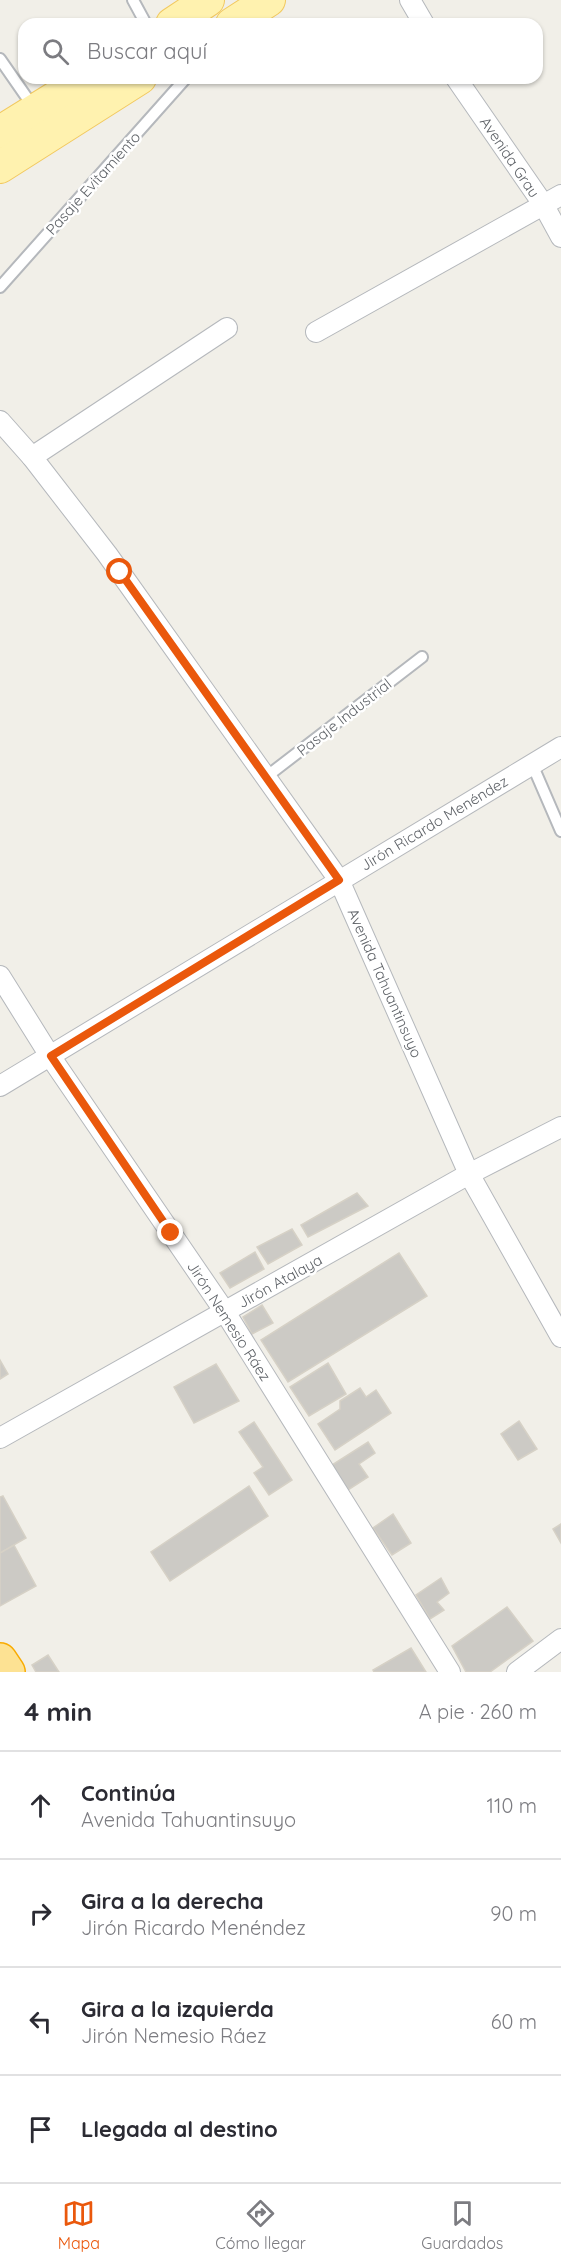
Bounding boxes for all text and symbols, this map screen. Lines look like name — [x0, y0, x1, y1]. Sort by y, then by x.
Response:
search box — [18, 18, 543, 84]
icon: search — [39, 35, 72, 68]
text: Buscar aquí — [87, 37, 207, 65]
street label: Avenida Grau — [476, 113, 544, 201]
street label: Pasaje Evitamiento — [42, 127, 144, 239]
route start — [106, 558, 132, 584]
street label: Pasaje Industrial — [293, 674, 395, 760]
street label: Jirón Ricardo Menéndez — [357, 771, 511, 875]
street label: Avenida Tahuantinsuyo — [344, 905, 426, 1061]
route end — [157, 1219, 183, 1245]
street label: Jirón Atalaya — [235, 1250, 325, 1312]
street label: Jirón Nemesio Ráez — [183, 1257, 275, 1385]
text: 4 min — [24, 1695, 92, 1728]
text: A pie · 260 m — [419, 1699, 537, 1724]
text: Continúa — [81, 1779, 176, 1807]
icon: ahead — [24, 1789, 57, 1822]
text: 110 m — [487, 1793, 537, 1818]
text: Avenida Tahuantinsuyo — [81, 1807, 296, 1832]
text: Gira a la derecha — [81, 1887, 264, 1915]
icon: right — [24, 1897, 57, 1930]
text: 90 m — [490, 1901, 537, 1926]
text: Jirón Ricardo Menéndez — [81, 1915, 306, 1940]
text: Gira a la izquierda — [81, 1995, 274, 2023]
icon: left — [24, 2005, 57, 2038]
text: 60 m — [491, 2009, 537, 2034]
text: Jirón Nemesio Ráez — [81, 2023, 267, 2048]
icon: arrive — [24, 2113, 57, 2146]
text: Llegada al destino — [81, 2115, 278, 2143]
tab: Mapa — [58, 2197, 100, 2253]
tab: Cómo llegar — [215, 2197, 306, 2253]
tab: Guardados — [421, 2197, 503, 2253]

